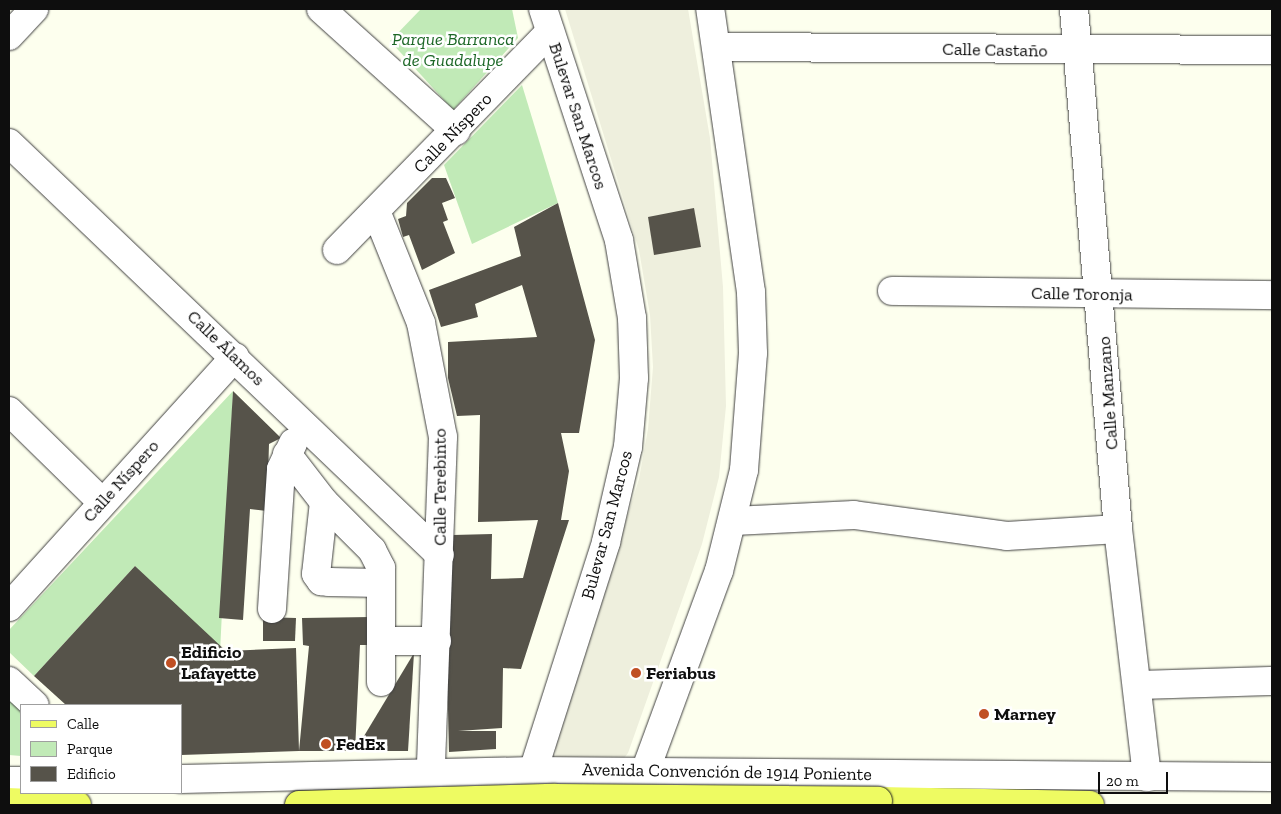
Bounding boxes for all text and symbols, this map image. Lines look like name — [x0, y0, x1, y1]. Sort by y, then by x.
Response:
park label: Parque Barranca de Guadalupe — [392, 29, 514, 72]
street label: Calle Castaño — [942, 38, 1048, 62]
street label: Bulevar San Marcos — [544, 40, 612, 192]
street label: Calle Níspero — [409, 88, 497, 178]
street label: Calle Toronja — [1031, 282, 1133, 306]
street label: Calle Álamos — [182, 305, 270, 391]
street label: Calle Manzano — [1093, 336, 1123, 450]
street label: Calle Terebinto — [429, 428, 451, 546]
street label: Calle Níspero — [78, 435, 164, 527]
street label: Bulevar San Marcos — [577, 448, 637, 602]
place label: Edificio Lafayette — [181, 642, 256, 684]
marker: Edificio Lafayette — [165, 657, 177, 669]
place label: Feriabus — [646, 662, 716, 684]
marker: Feriabus — [630, 667, 642, 679]
place label: Marney — [994, 703, 1056, 725]
legend — [20, 704, 182, 794]
marker: Marney — [978, 708, 990, 720]
text: Calle — [67, 715, 99, 733]
place label: FedEx — [336, 733, 385, 755]
marker: FedEx — [320, 738, 332, 750]
text: Parque — [67, 740, 113, 758]
street label: Avenida Convención de 1914 Poniente — [582, 759, 872, 785]
scale bar — [1101, 762, 1171, 794]
text: Edificio — [67, 765, 116, 783]
text: 20 m — [1106, 772, 1139, 790]

